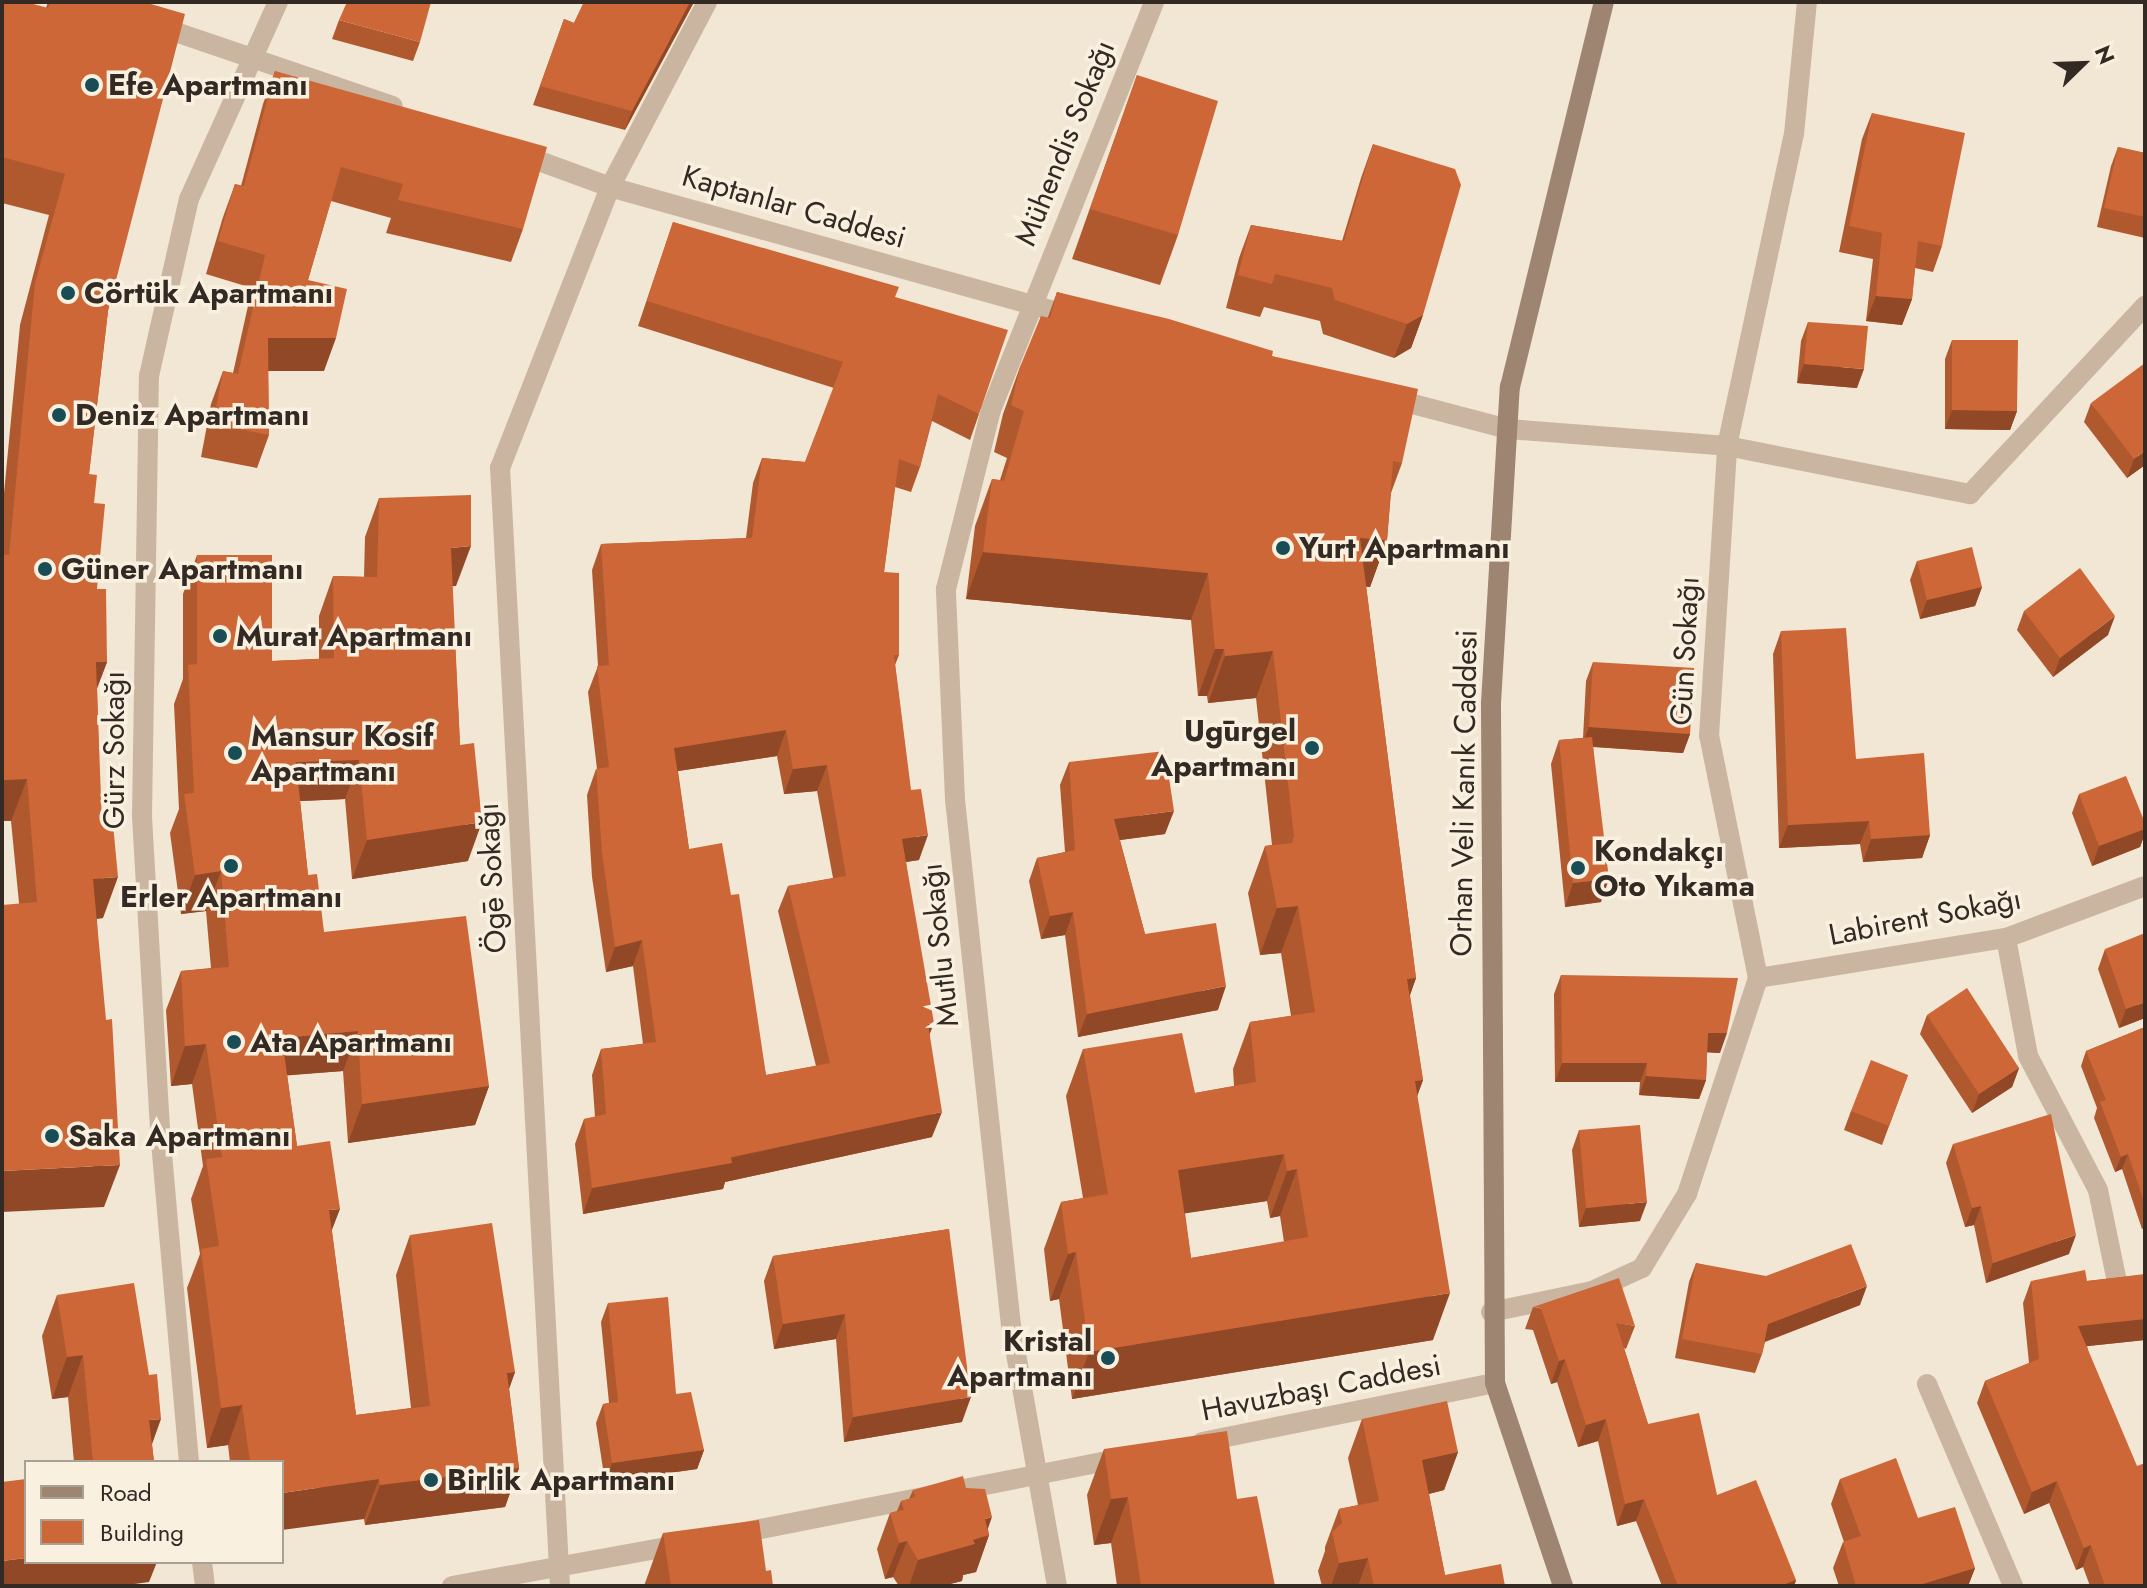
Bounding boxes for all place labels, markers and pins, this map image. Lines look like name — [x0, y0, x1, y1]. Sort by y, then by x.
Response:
place label: Efe Apartmanı — [108, 67, 307, 103]
marker: Efe Apartmanı — [83, 76, 101, 94]
place label: Cörtük Apartmanı — [84, 275, 333, 311]
marker: Cörtük Apartmanı — [59, 284, 77, 302]
place label: Deniz Apartmanı — [75, 397, 309, 433]
marker: Deniz Apartmanı — [50, 406, 68, 424]
place label: Yurt Apartmanı — [1299, 530, 1509, 566]
marker: Yurt Apartmanı — [1274, 539, 1292, 557]
place label: Güner Apartmanı — [61, 551, 303, 587]
marker: Güner Apartmanı — [36, 560, 54, 578]
place label: Murat Apartmanı — [236, 618, 472, 654]
marker: Murat Apartmanı — [211, 627, 229, 645]
place label: Uḡurgel Apartmanı — [1151, 713, 1296, 784]
place label: Mansur Kosif Apartmanı — [251, 718, 433, 788]
marker: Uḡurgel Apartmanı — [1303, 739, 1321, 757]
marker: Mansur Kosif Apartmanı — [226, 744, 244, 762]
place label: Kondakçı Oto Yıkama — [1594, 833, 1755, 904]
marker: Erler Apartmanı — [222, 857, 240, 875]
marker: Kondakçı Oto Yıkama — [1569, 859, 1587, 877]
place label: Erler Apartmanı — [120, 879, 342, 915]
place label: Ata Apartmanı — [250, 1024, 452, 1060]
marker: Ata Apartmanı — [225, 1033, 243, 1051]
place label: Saka Apartmanı — [68, 1118, 290, 1154]
marker: Saka Apartmanı — [43, 1127, 61, 1145]
place label: Kristal Apartmanı — [947, 1323, 1092, 1394]
marker: Kristal Apartmanı — [1099, 1349, 1117, 1367]
place label: Birlik Apartmanı — [447, 1462, 675, 1498]
marker: Birlik Apartmanı — [422, 1471, 440, 1489]

